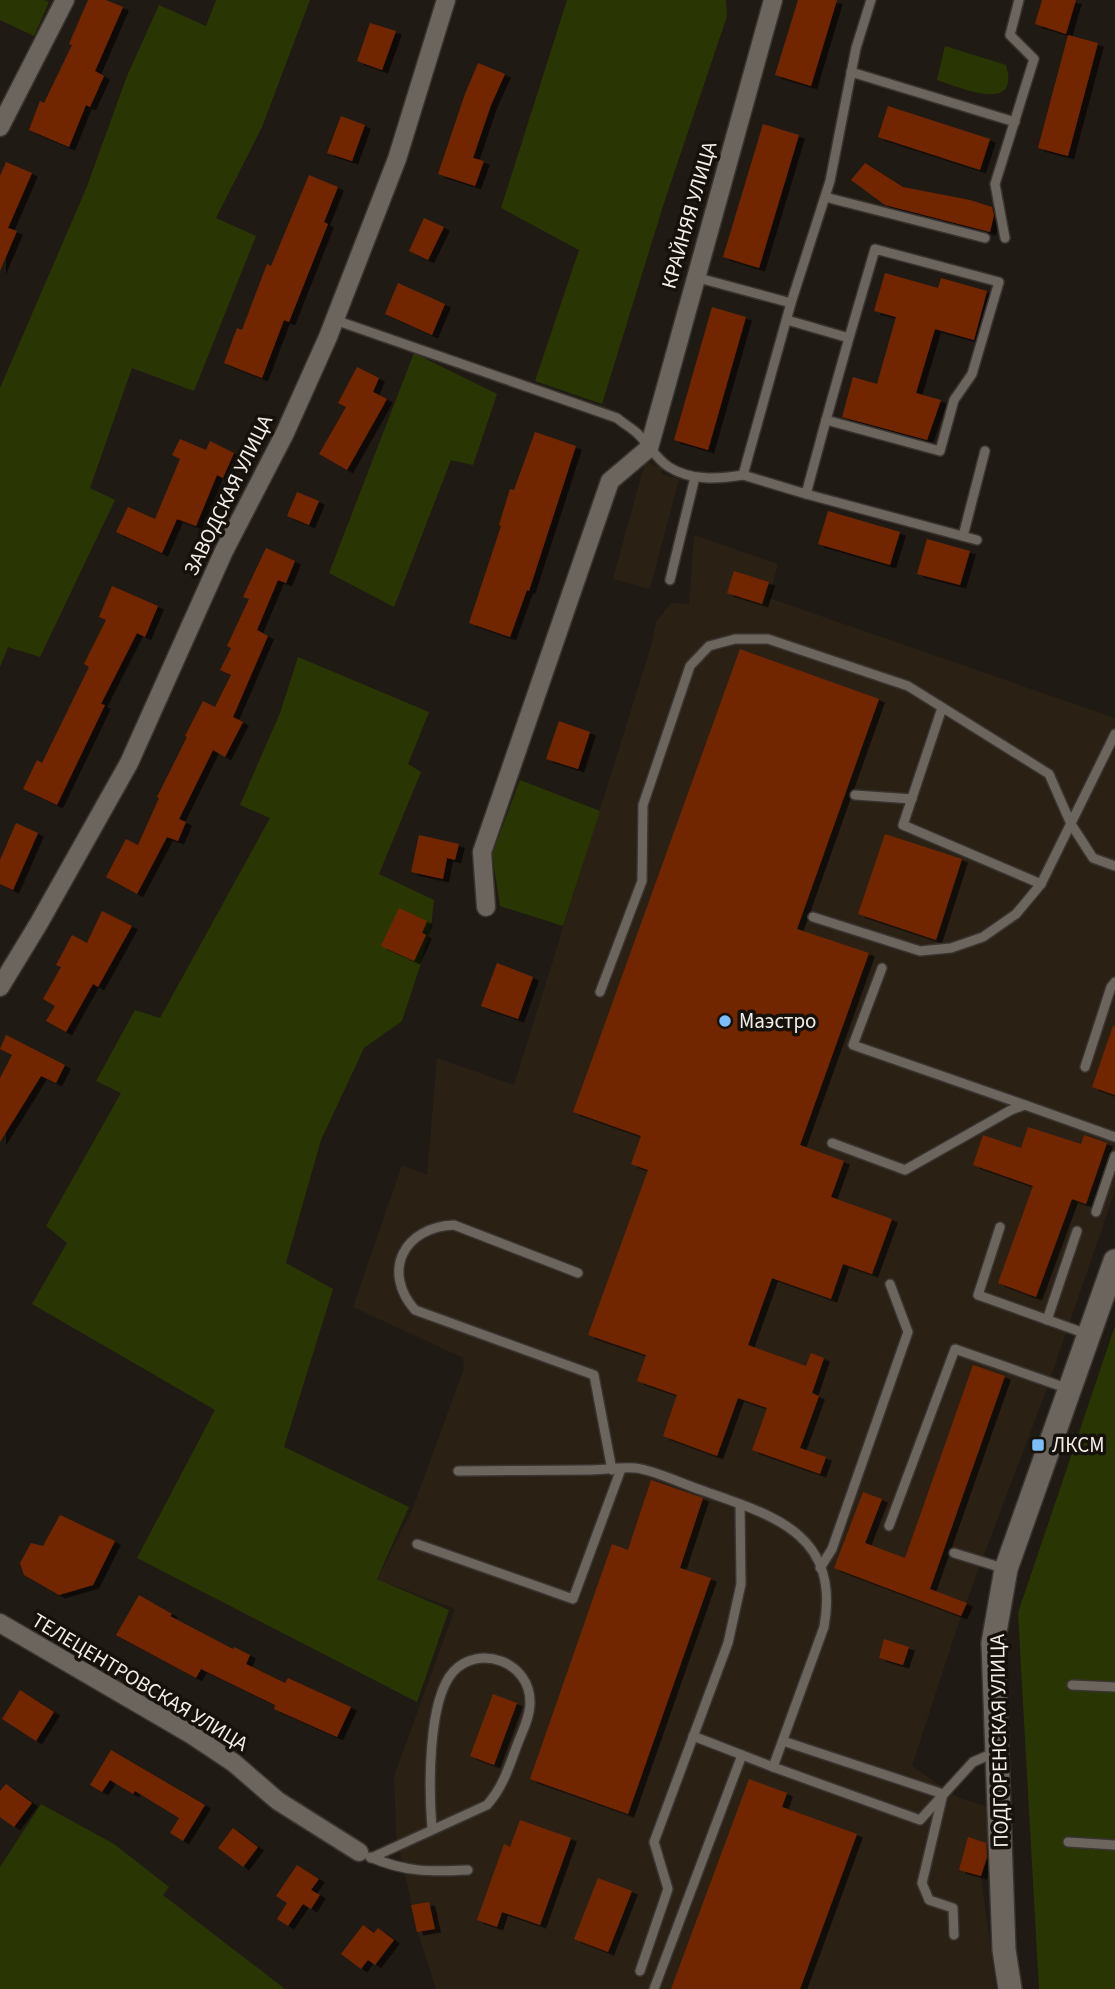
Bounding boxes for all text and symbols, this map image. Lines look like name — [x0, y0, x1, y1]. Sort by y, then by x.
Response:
street label: КРАЙНЯЯ УЛИЦА — [654, 137, 725, 292]
street label: ЗАВОДСКАЯ УЛИЦА — [176, 409, 280, 580]
place label: Маэстро — [739, 1006, 817, 1036]
marker: Маэстро — [717, 1013, 733, 1029]
place label: ЛКСМ — [1052, 1430, 1104, 1460]
marker: ЛКСМ — [1030, 1437, 1046, 1453]
street label: ТЕЛЕЦЕНТРОВСКАЯ УЛИЦА — [26, 1605, 254, 1759]
street label: ПОДГОРЕНСКАЯ УЛИЦА — [982, 1633, 1016, 1848]

